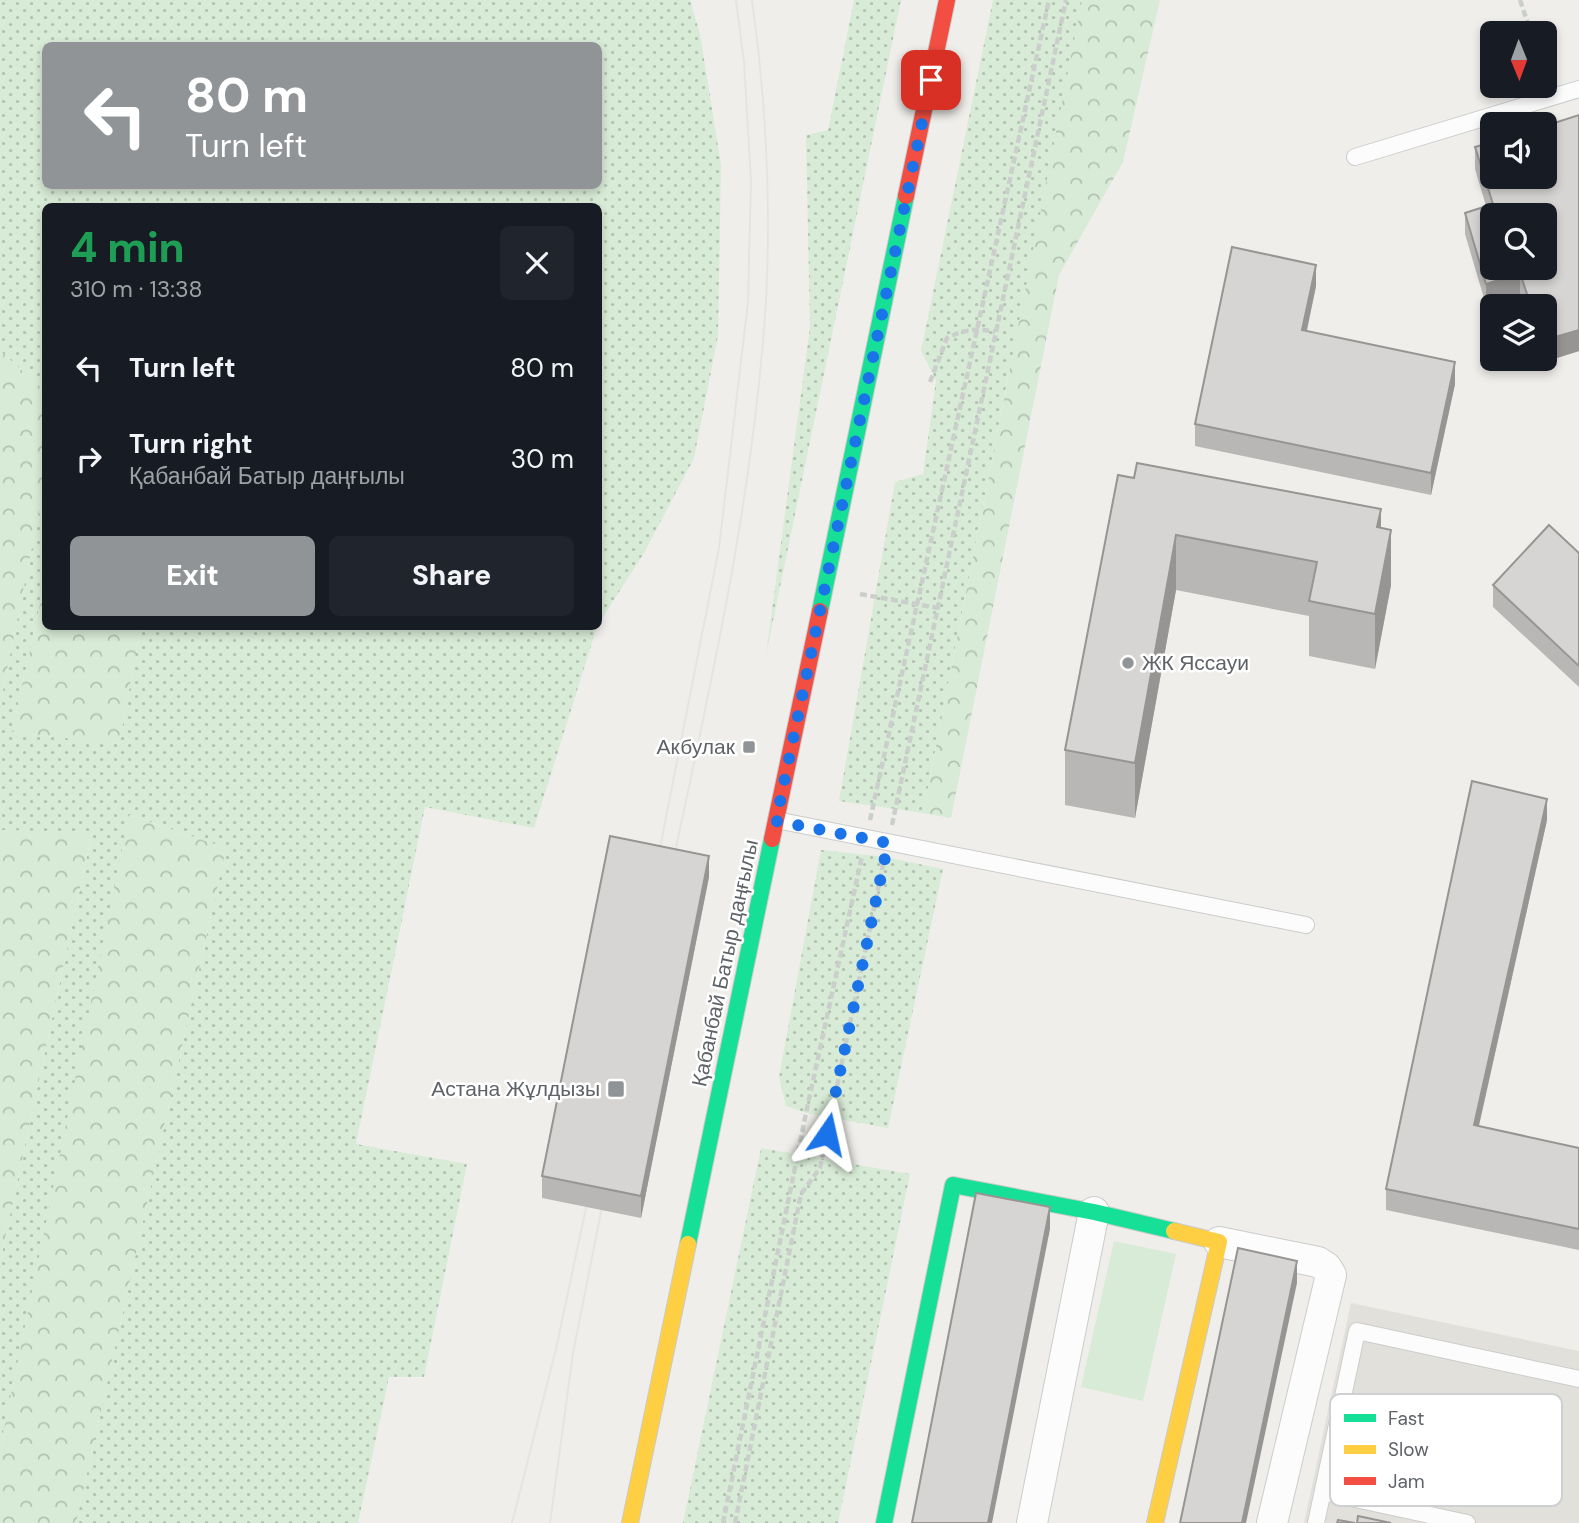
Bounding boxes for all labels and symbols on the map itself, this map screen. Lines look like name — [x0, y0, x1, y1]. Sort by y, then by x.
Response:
north arrow — [1480, 21, 1558, 98]
pin — [901, 50, 961, 110]
place label: ЖК Яссауи — [1142, 649, 1249, 677]
marker: ЖК Яссауи — [1120, 655, 1136, 671]
place label: Акбулак — [657, 733, 736, 761]
marker: Акбулак — [741, 739, 757, 755]
street label: Қабанбай Батыр даңғылы — [685, 837, 765, 1089]
place label: Астана Жұлдызы — [431, 1075, 600, 1103]
marker: Астана Жұлдызы — [606, 1079, 626, 1099]
position arrow — [790, 1097, 864, 1171]
legend — [1330, 1394, 1562, 1506]
text: Fast — [1388, 1406, 1424, 1431]
text: Slow — [1388, 1437, 1429, 1462]
text: Jam — [1388, 1469, 1425, 1494]

